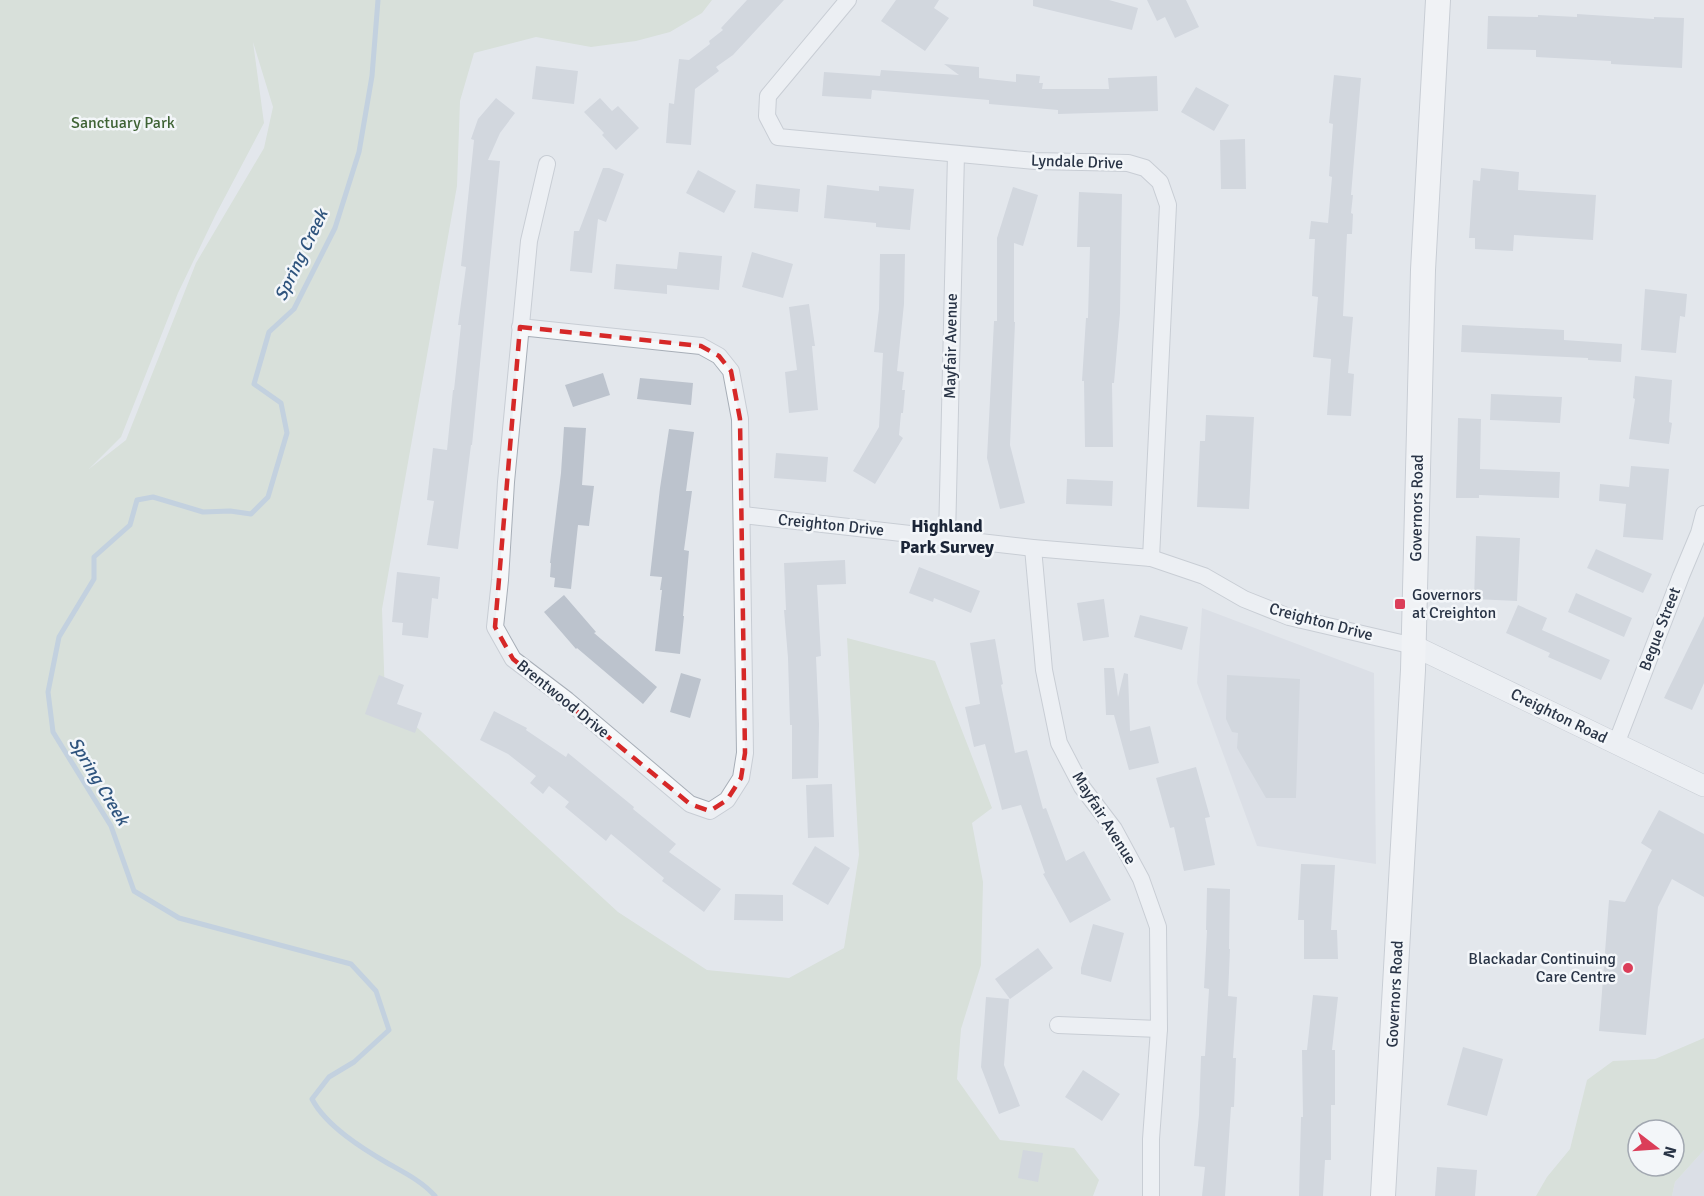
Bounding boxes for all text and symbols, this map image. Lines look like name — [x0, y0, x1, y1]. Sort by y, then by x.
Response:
park label: Sanctuary Park — [71, 113, 175, 133]
street label: Lyndale Drive — [1031, 150, 1123, 174]
water label: Spring Creek — [269, 204, 333, 304]
street label: Mayfair Avenue — [940, 293, 962, 399]
street label: Governors Road — [1406, 454, 1428, 562]
street label: Creighton Drive — [777, 509, 885, 541]
district label: Highland Park Survey — [900, 515, 994, 558]
street label: Begue Street — [1635, 584, 1685, 674]
place label: Governors at Creighton — [1412, 585, 1496, 623]
marker: Governors at Creighton — [1393, 597, 1407, 611]
street label: Creighton Drive — [1267, 599, 1375, 645]
street label: Brentwood Drive — [513, 656, 613, 742]
street label: Creighton Road — [1507, 684, 1611, 748]
water label: Spring Creek — [64, 733, 135, 831]
street label: Mayfair Avenue — [1067, 768, 1141, 868]
street label: Governors Road — [1382, 940, 1408, 1048]
place label: Blackadar Continuing Care Centre — [1468, 949, 1616, 987]
marker: Blackadar Continuing Care Centre — [1621, 961, 1635, 975]
north arrow — [1626, 1118, 1686, 1178]
text: N — [1658, 1144, 1681, 1160]

